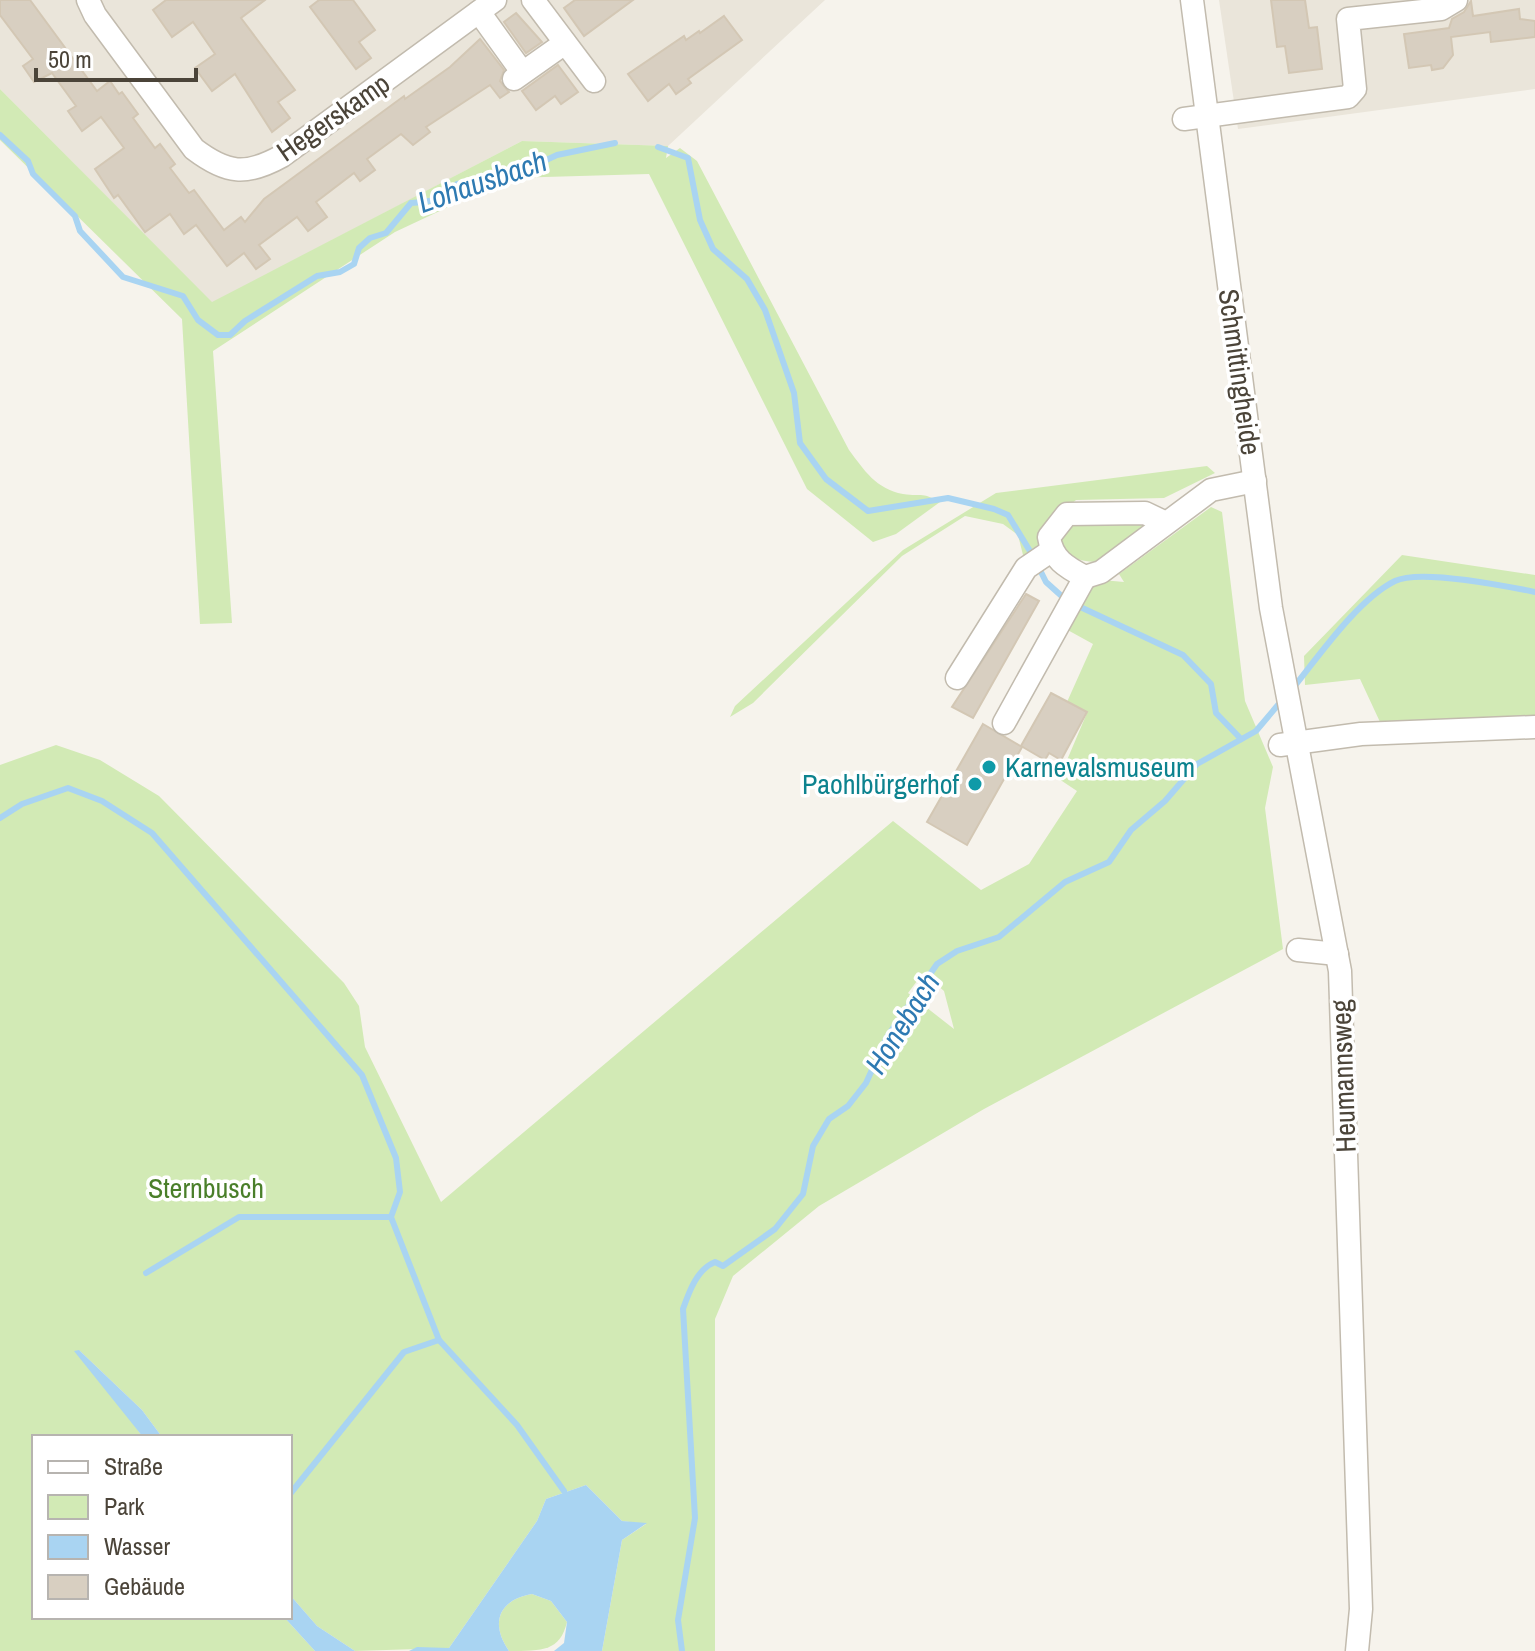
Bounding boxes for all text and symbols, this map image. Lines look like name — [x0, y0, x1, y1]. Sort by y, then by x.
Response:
scale bar — [36, 32, 196, 82]
text: 50 m — [48, 43, 92, 75]
street label: Hegerskamp — [269, 64, 397, 170]
water label: Lohausbach — [412, 140, 552, 222]
street label: Schmittingheide — [1210, 287, 1270, 457]
place label: Karnevalsmuseum — [1005, 748, 1195, 786]
marker: Karnevalsmuseum — [980, 758, 998, 776]
place label: Paohlbürgerhof — [802, 765, 960, 803]
marker: Paohlbürgerhof — [966, 775, 984, 793]
water label: Honebach — [855, 965, 949, 1081]
street label: Heumannsweg — [1321, 999, 1365, 1153]
park label: Sternbusch — [148, 1169, 264, 1207]
legend — [32, 1435, 292, 1619]
text: Straße — [104, 1450, 163, 1482]
text: Park — [104, 1490, 145, 1522]
text: Wasser — [104, 1530, 170, 1562]
text: Gebäude — [104, 1570, 185, 1602]

